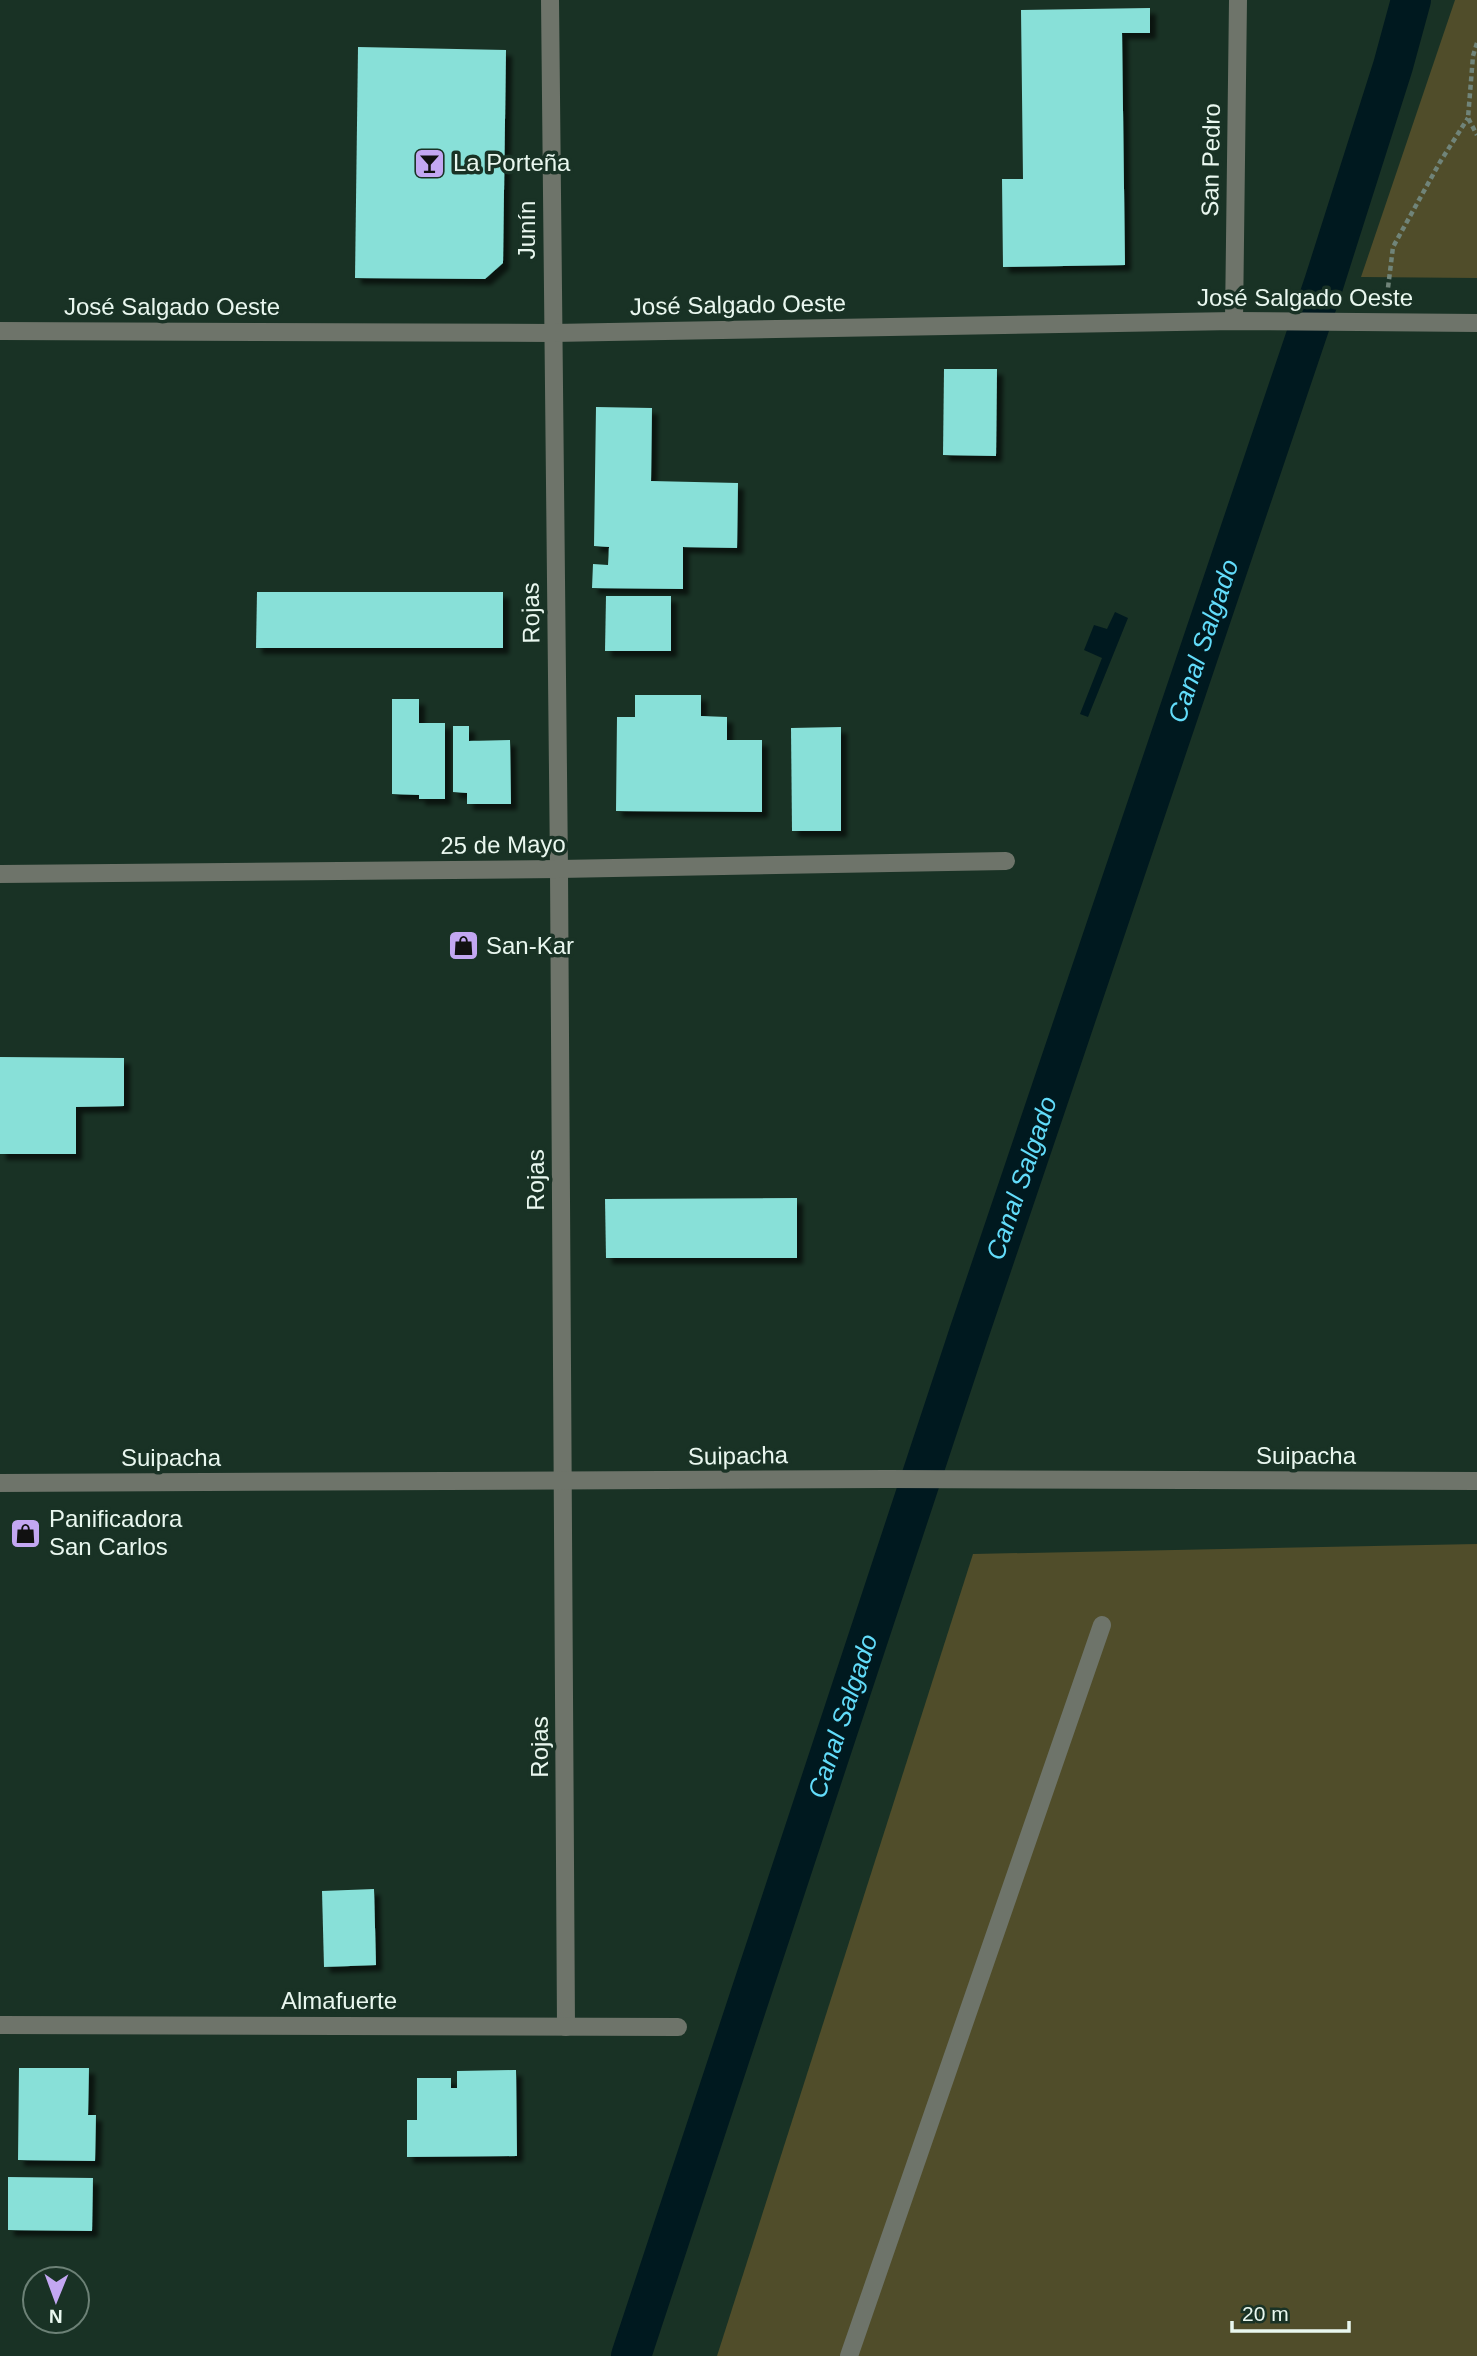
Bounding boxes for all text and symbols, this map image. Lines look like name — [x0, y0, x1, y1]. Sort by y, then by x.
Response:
street label: San Pedro — [1196, 103, 1225, 217]
bar icon: La Porteña — [413, 146, 447, 180]
place label: La Porteña — [453, 149, 571, 176]
street label: Junín — [513, 201, 540, 259]
street label: José Salgado Oeste — [1197, 284, 1413, 311]
street label: José Salgado Oeste — [630, 289, 846, 320]
street label: José Salgado Oeste — [64, 293, 280, 320]
water label: Canal Salgado — [1161, 555, 1245, 727]
street label: Rojas — [516, 582, 545, 644]
street label: 25 de Mayo — [440, 830, 566, 859]
shop icon: San-Kar — [446, 929, 480, 963]
place label: San-Kar — [486, 932, 574, 959]
water label: Canal Salgado — [980, 1092, 1063, 1264]
street label: Rojas — [522, 1149, 549, 1211]
street label: Suipacha — [688, 1441, 789, 1470]
street label: Suipacha — [1256, 1442, 1357, 1469]
street label: Suipacha — [121, 1444, 222, 1471]
place label: Panificadora San Carlos — [49, 1505, 183, 1560]
shop icon: Panificadora San Carlos — [9, 1516, 43, 1550]
water label: Canal Salgado — [801, 1630, 883, 1802]
street label: Rojas — [526, 1716, 553, 1778]
street label: Almafuerte — [281, 1987, 397, 2014]
north arrow — [21, 2265, 91, 2335]
scale bar — [1232, 2290, 1349, 2334]
text: 20 m — [1242, 2302, 1289, 2325]
text: N — [49, 2306, 63, 2327]

